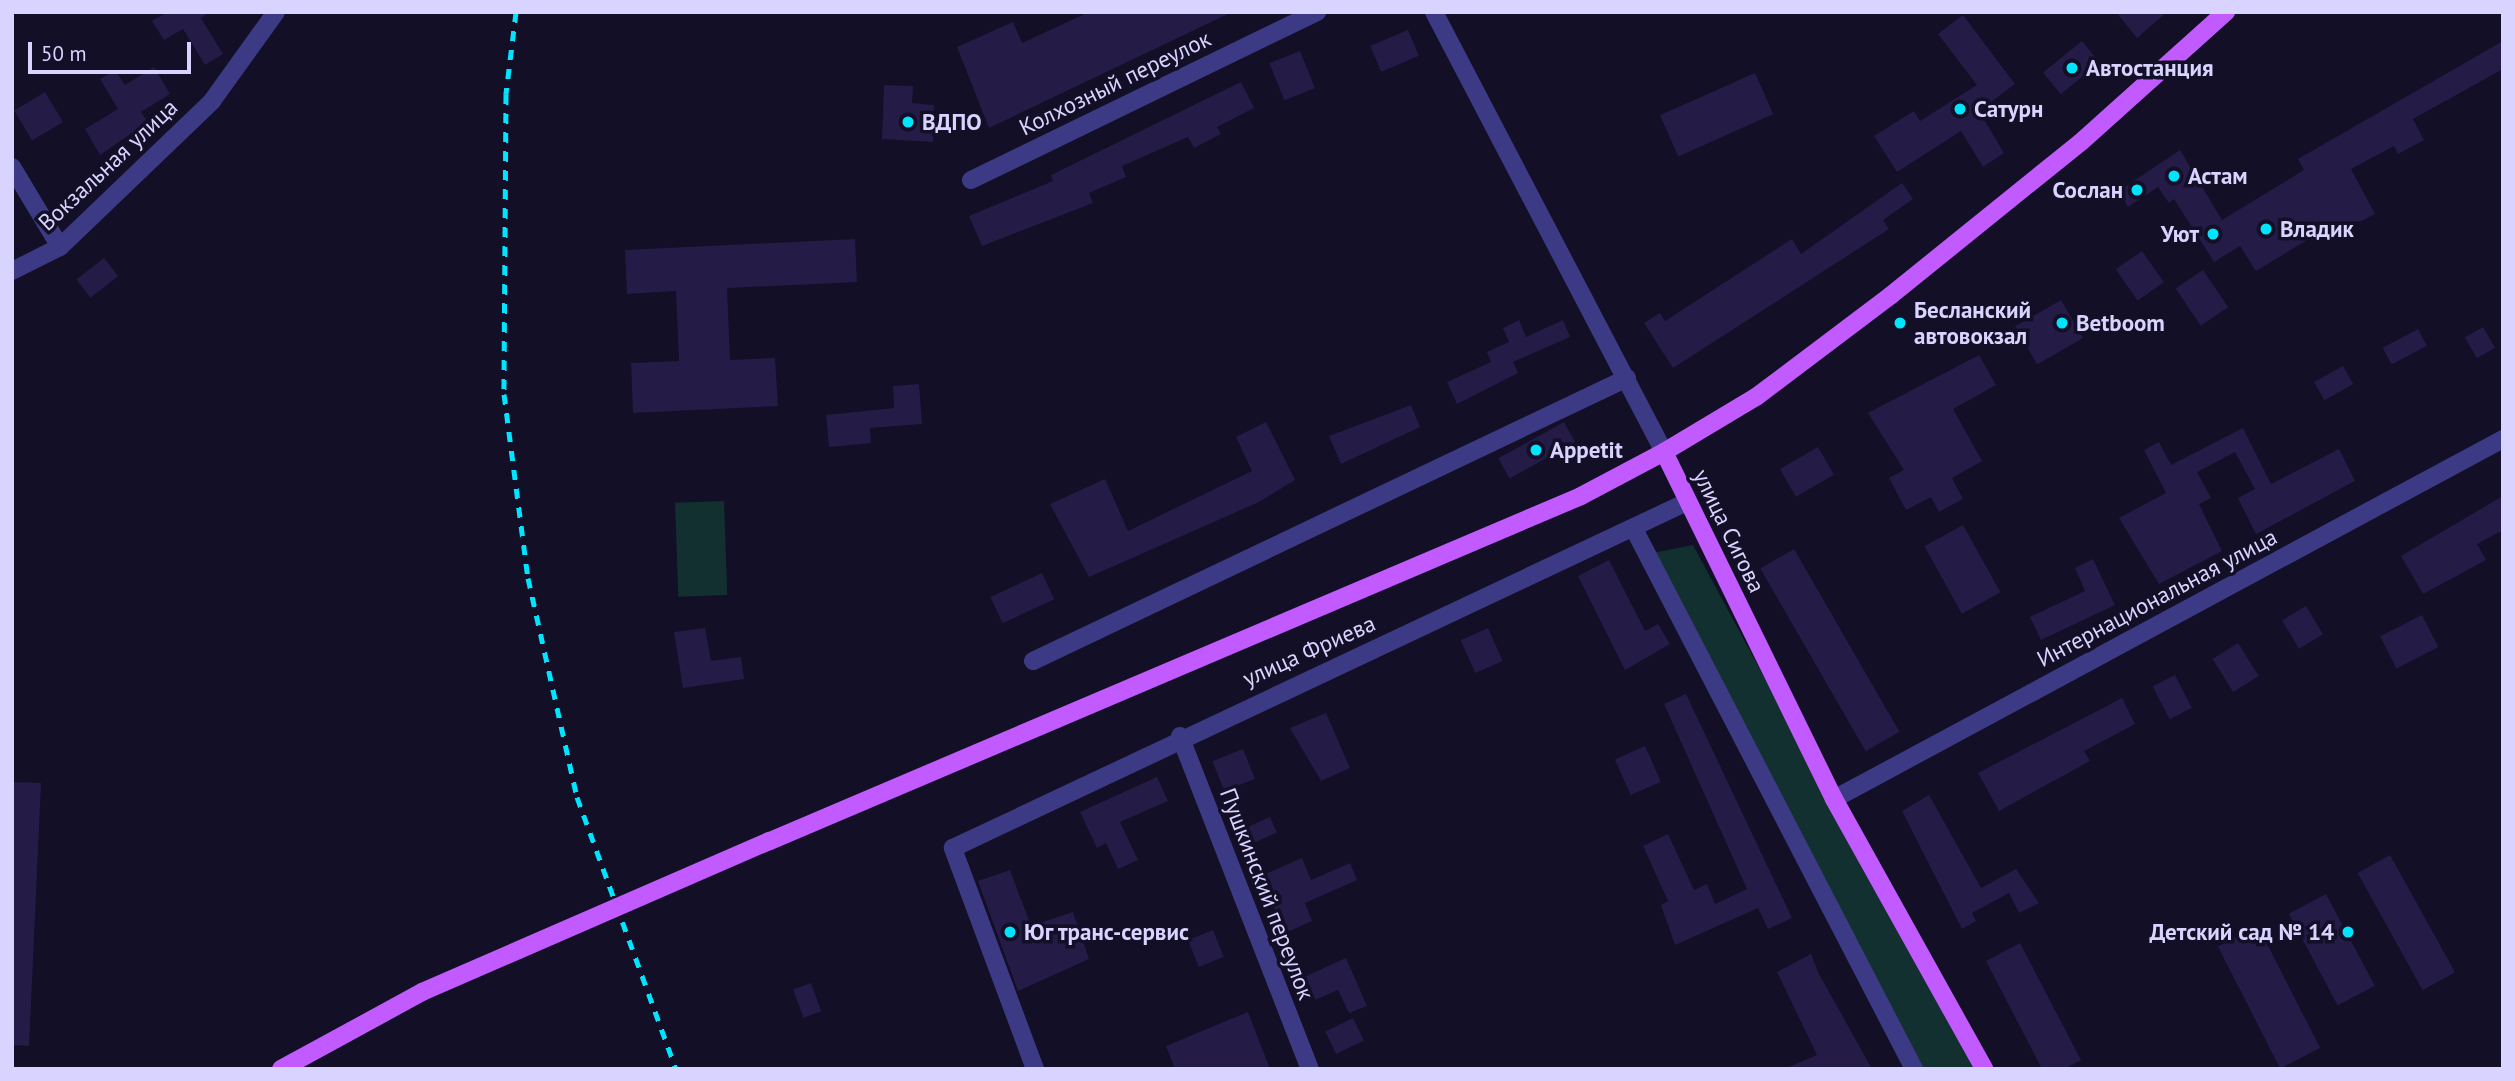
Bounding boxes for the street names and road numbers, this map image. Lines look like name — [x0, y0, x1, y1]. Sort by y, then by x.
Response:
street label: Колхозный переулок — [1015, 25, 1215, 141]
street label: Вокзальная улица — [33, 94, 183, 236]
street label: улица Сигова — [1687, 465, 1771, 597]
street label: Интернациональная улица — [2032, 523, 2282, 673]
street label: улица Фриева — [1238, 609, 1380, 693]
street label: Пушкинский переулок — [1214, 784, 1320, 1004]

